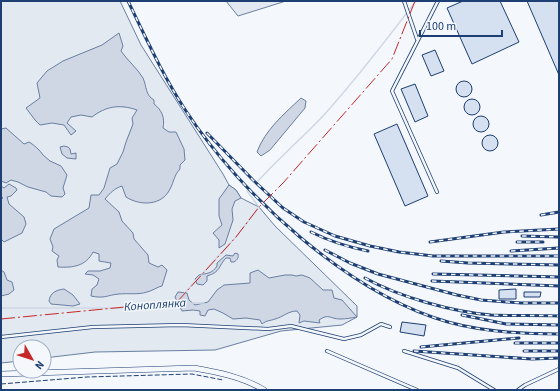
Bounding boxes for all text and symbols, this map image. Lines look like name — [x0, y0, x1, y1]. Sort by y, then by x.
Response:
scale bar — [420, 12, 502, 38]
text: 100 m — [426, 18, 456, 35]
water label: Коноплянка — [123, 294, 187, 316]
north arrow — [12, 339, 52, 379]
text: N — [31, 357, 48, 373]

